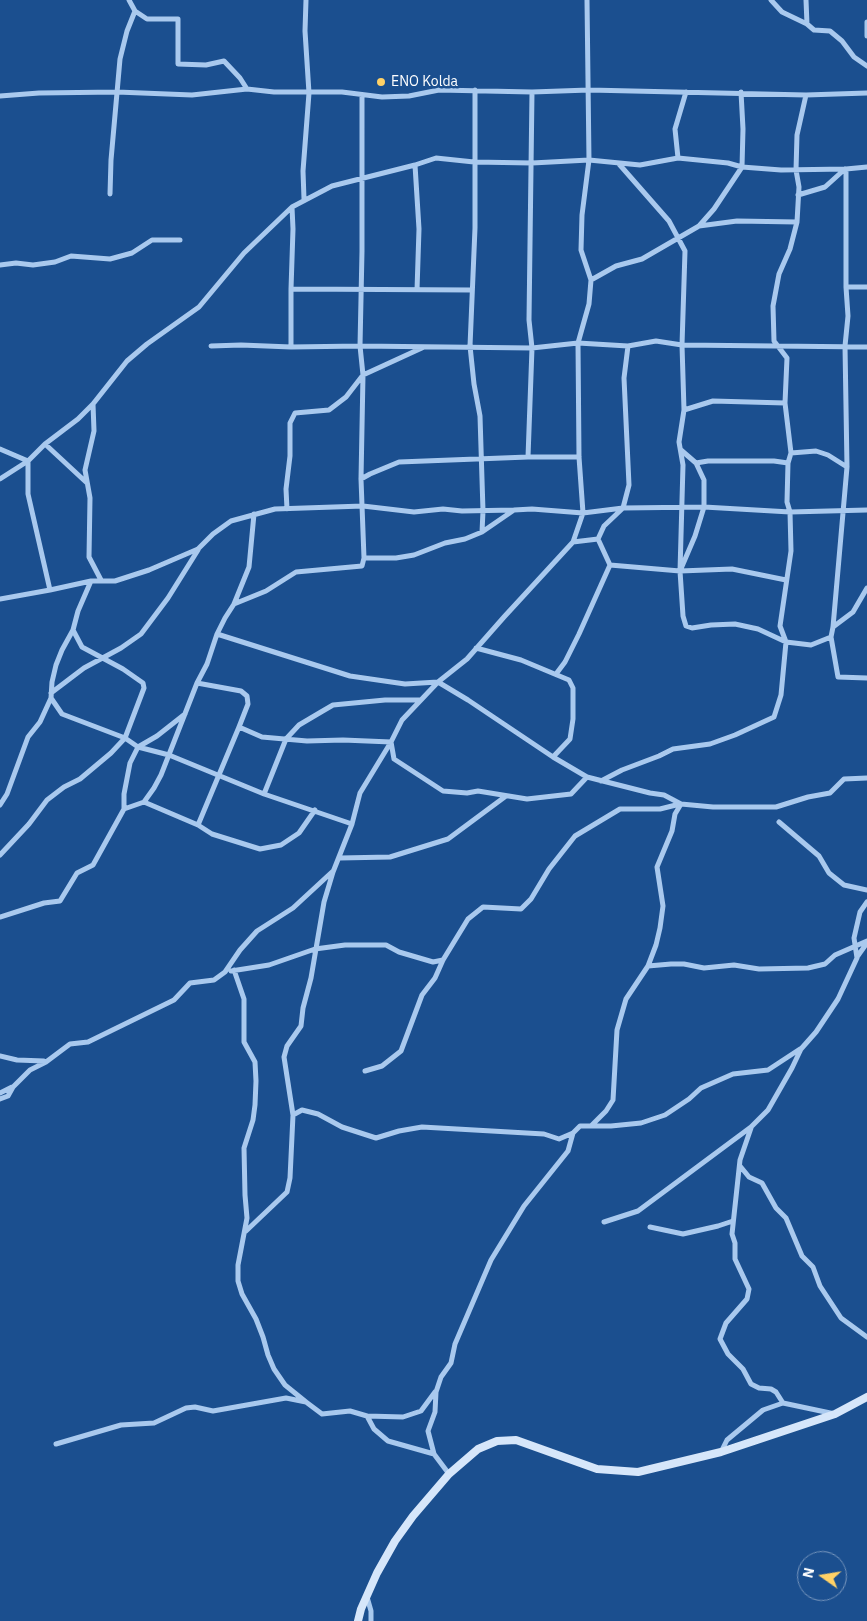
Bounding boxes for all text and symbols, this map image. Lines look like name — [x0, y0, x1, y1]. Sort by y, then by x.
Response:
place label: ENO Kolda — [391, 74, 458, 90]
marker: ENO Kolda — [375, 76, 387, 88]
north arrow — [797, 1551, 847, 1601]
text: N — [798, 1566, 818, 1580]

